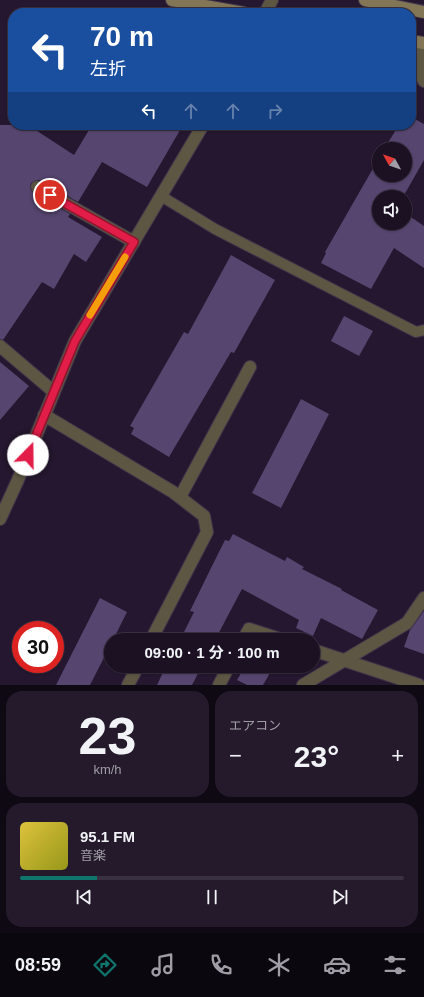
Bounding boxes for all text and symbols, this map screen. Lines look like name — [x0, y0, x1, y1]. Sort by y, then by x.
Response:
text: 70 m — [90, 21, 154, 52]
icon: left — [24, 24, 76, 76]
text: 左折 — [90, 59, 126, 79]
icon: left — [138, 100, 160, 122]
icon: ahead — [180, 100, 202, 122]
icon: ahead — [222, 100, 244, 122]
icon: right — [264, 100, 286, 122]
north arrow — [372, 142, 412, 182]
map controls — [372, 142, 412, 230]
pin — [33, 178, 67, 212]
icon: arrive — [39, 184, 61, 206]
button: sound — [372, 190, 412, 230]
position arrow — [7, 434, 49, 476]
speed limit sign: 30 — [12, 621, 64, 673]
text: 09:00 · 1 分 · 100 m — [144, 644, 280, 661]
text: 23 — [79, 707, 136, 765]
text: エアコン — [229, 718, 281, 733]
text: 23° — [294, 740, 339, 773]
text: − — [229, 743, 242, 768]
text: + — [391, 743, 404, 768]
text: km/h — [93, 762, 122, 777]
text: 95.1 FM — [80, 828, 135, 845]
text: 音楽 — [80, 848, 106, 863]
icon: previous — [73, 886, 95, 908]
icon: pause — [201, 886, 223, 908]
icon: next — [329, 886, 351, 908]
icon: directions — [91, 951, 119, 979]
icon: music — [149, 951, 177, 979]
icon: phone — [207, 951, 235, 979]
icon: climate — [265, 951, 293, 979]
icon: car — [323, 951, 351, 979]
icon: filters — [381, 951, 409, 979]
text: 08:59 — [15, 955, 61, 975]

